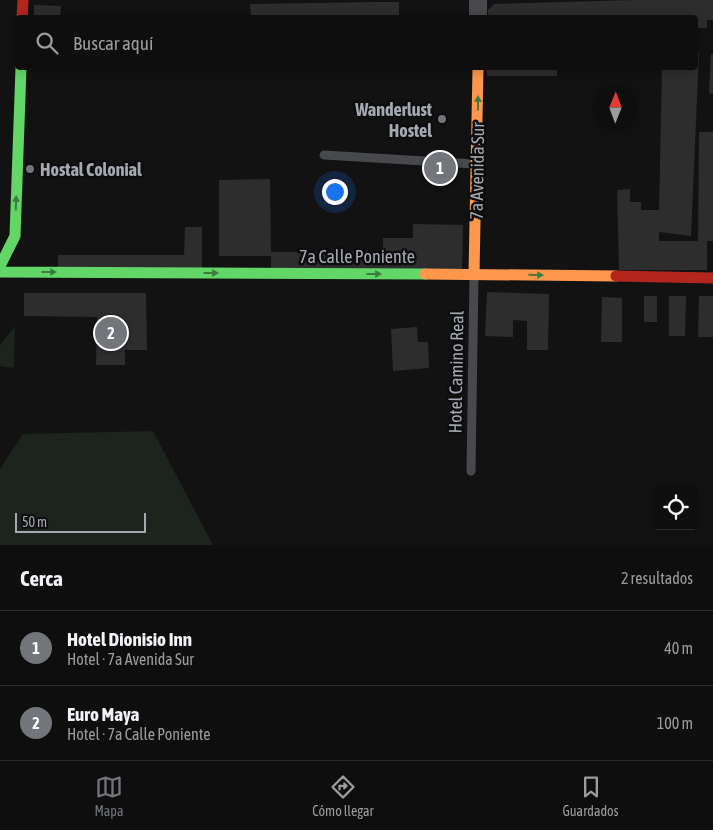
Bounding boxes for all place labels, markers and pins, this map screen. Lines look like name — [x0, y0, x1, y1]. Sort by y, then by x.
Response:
place label: Wanderlust Hostel — [354, 99, 433, 141]
marker: Wanderlust Hostel — [436, 113, 448, 125]
pin: 1 — [424, 149, 456, 187]
place label: Hostal Colonial — [40, 159, 142, 180]
marker: Hostal Colonial — [24, 163, 36, 175]
pin: 2 — [95, 314, 127, 352]

